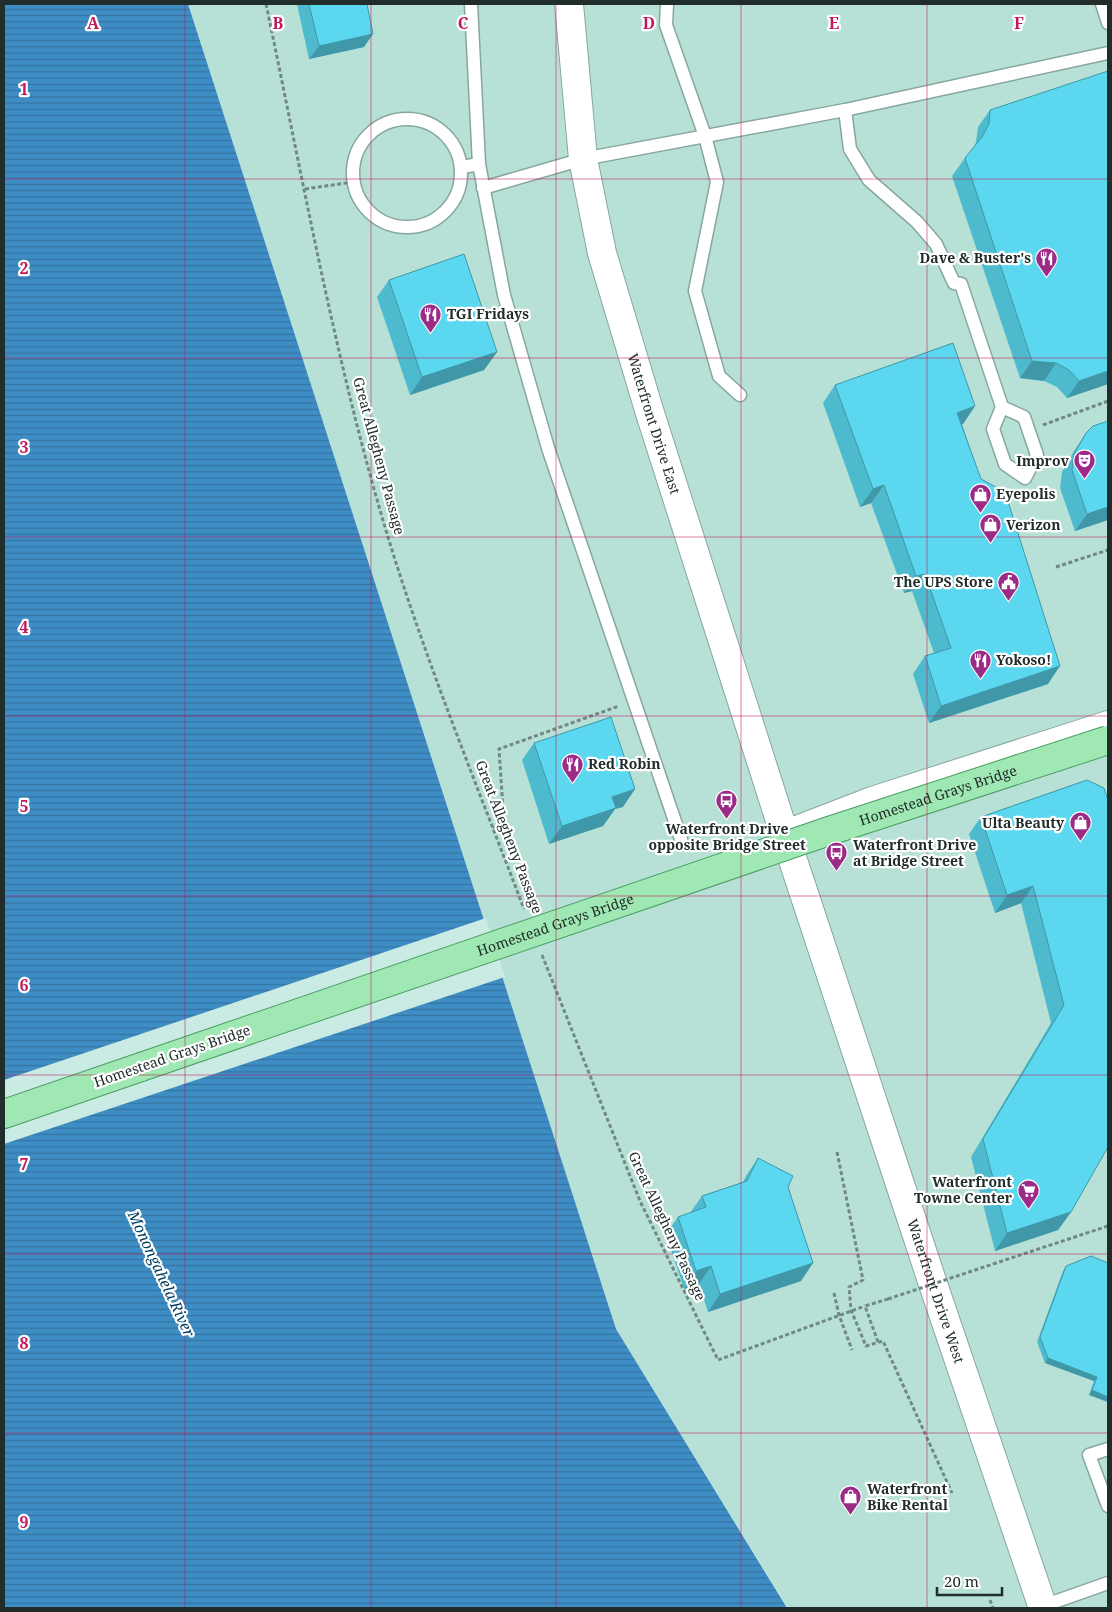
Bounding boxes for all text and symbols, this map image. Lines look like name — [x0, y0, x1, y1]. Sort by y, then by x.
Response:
text: A — [87, 12, 100, 34]
text: B — [273, 12, 284, 34]
text: C — [458, 12, 469, 34]
text: D — [643, 12, 655, 34]
text: E — [829, 12, 839, 34]
text: F — [1014, 12, 1024, 34]
text: 1 — [19, 78, 29, 100]
restaurant icon: Dave & Buster's — [1035, 246, 1059, 277]
place label: Dave & Buster's — [920, 248, 1031, 267]
text: 2 — [19, 257, 29, 279]
restaurant icon: TGI Fridays — [419, 302, 443, 333]
place label: TGI Fridays — [447, 304, 529, 323]
street label: Waterfront Drive East — [624, 351, 685, 496]
street label: Great Allegheny Passage — [349, 375, 410, 537]
text: 3 — [19, 436, 29, 458]
theatre icon: Improv — [1073, 449, 1097, 480]
place label: Improv — [1016, 451, 1070, 470]
shop icon: Eyepolis — [968, 482, 992, 513]
place label: Eyepolis — [996, 484, 1056, 503]
shop icon: Verizon — [978, 513, 1002, 544]
place label: Verizon — [1006, 515, 1061, 534]
public building icon: The UPS Store — [997, 570, 1021, 601]
place label: The UPS Store — [894, 572, 993, 591]
text: 4 — [19, 616, 29, 638]
restaurant icon: Yokoso! — [968, 648, 992, 679]
place label: Yokoso! — [996, 650, 1051, 669]
restaurant icon: Red Robin — [560, 752, 584, 783]
place label: Red Robin — [588, 754, 661, 773]
street label: Great Allegheny Passage — [471, 757, 547, 916]
street label: Homestead Grays Bridge — [857, 760, 1019, 830]
bus stop icon: Waterfront Drive opposite Bridge Street — [715, 789, 739, 820]
text: 5 — [19, 795, 29, 817]
shop icon: Ulta Beauty — [1068, 811, 1092, 842]
place label: Ulta Beauty — [982, 813, 1065, 832]
place label: Waterfront Drive opposite Bridge Street — [648, 819, 806, 854]
place label: Waterfront Drive at Bridge Street — [853, 835, 976, 870]
bus stop icon: Waterfront Drive at Bridge Street — [825, 841, 849, 872]
street label: Homestead Grays Bridge — [474, 889, 636, 960]
text: 6 — [19, 974, 29, 996]
street label: Homestead Grays Bridge — [91, 1020, 253, 1091]
street label: Great Allegheny Passage — [624, 1148, 710, 1304]
text: 7 — [19, 1153, 29, 1175]
place label: Waterfront Towne Center — [914, 1172, 1013, 1207]
supermarket icon: Waterfront Towne Center — [1016, 1178, 1040, 1209]
water label: Monongahela River — [124, 1206, 200, 1341]
street label: Waterfront Drive West — [903, 1216, 969, 1366]
text: 8 — [19, 1332, 29, 1354]
place label: Waterfront Bike Rental — [867, 1479, 948, 1514]
shop icon: Waterfront Bike Rental — [839, 1485, 863, 1516]
text: 9 — [19, 1511, 29, 1533]
scale bar — [937, 1564, 1002, 1596]
text: 20 m — [944, 1571, 979, 1591]

